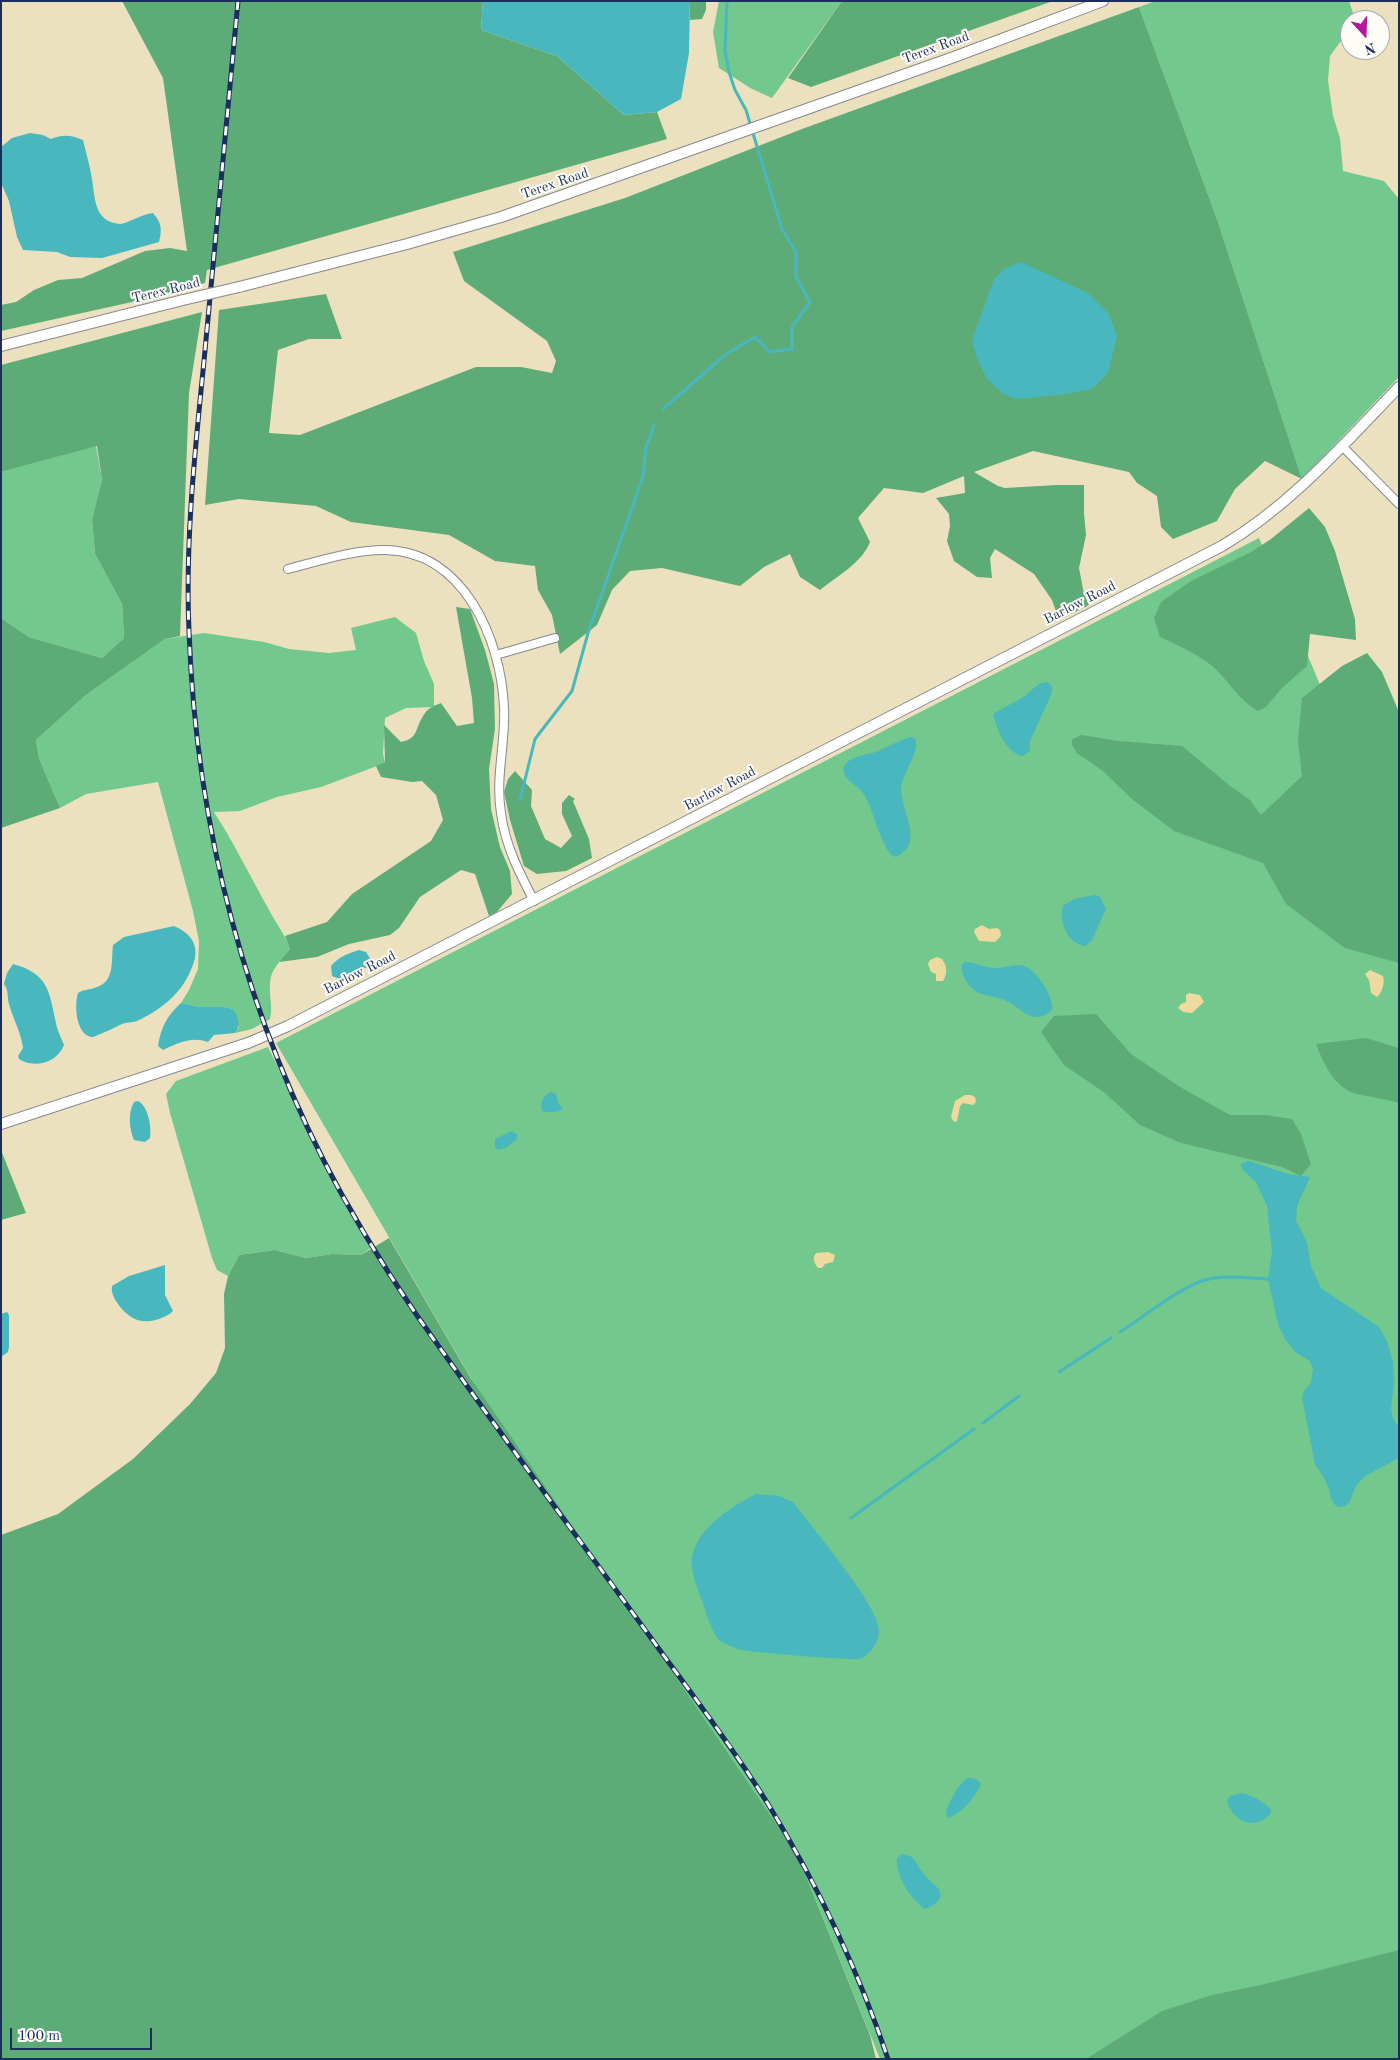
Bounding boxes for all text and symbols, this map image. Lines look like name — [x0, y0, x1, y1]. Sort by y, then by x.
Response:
north arrow — [1340, 10, 1390, 60]
street label: Terex Road — [900, 28, 972, 68]
text: N — [1362, 40, 1377, 57]
street label: Terex Road — [519, 165, 591, 203]
street label: Terex Road — [130, 274, 202, 308]
street label: Barlow Road — [1041, 578, 1119, 628]
street label: Barlow Road — [681, 763, 759, 815]
street label: Barlow Road — [321, 948, 399, 998]
scale bar — [12, 2018, 155, 2050]
text: 100 m — [18, 2029, 60, 2044]

